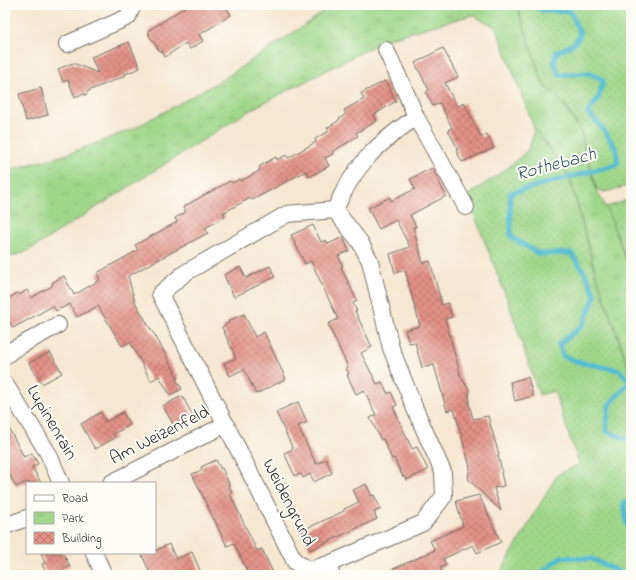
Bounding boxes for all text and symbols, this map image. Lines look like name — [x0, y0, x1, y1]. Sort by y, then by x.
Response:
water label: Rothebach — [513, 141, 600, 189]
street label: Lupinenrain — [19, 380, 83, 466]
street label: Am Weizenfeld — [106, 400, 214, 472]
street label: Weidengrund — [254, 455, 321, 552]
legend — [26, 482, 156, 554]
text: Road — [62, 490, 88, 508]
text: Park — [62, 510, 84, 528]
text: Building — [61, 530, 101, 549]

